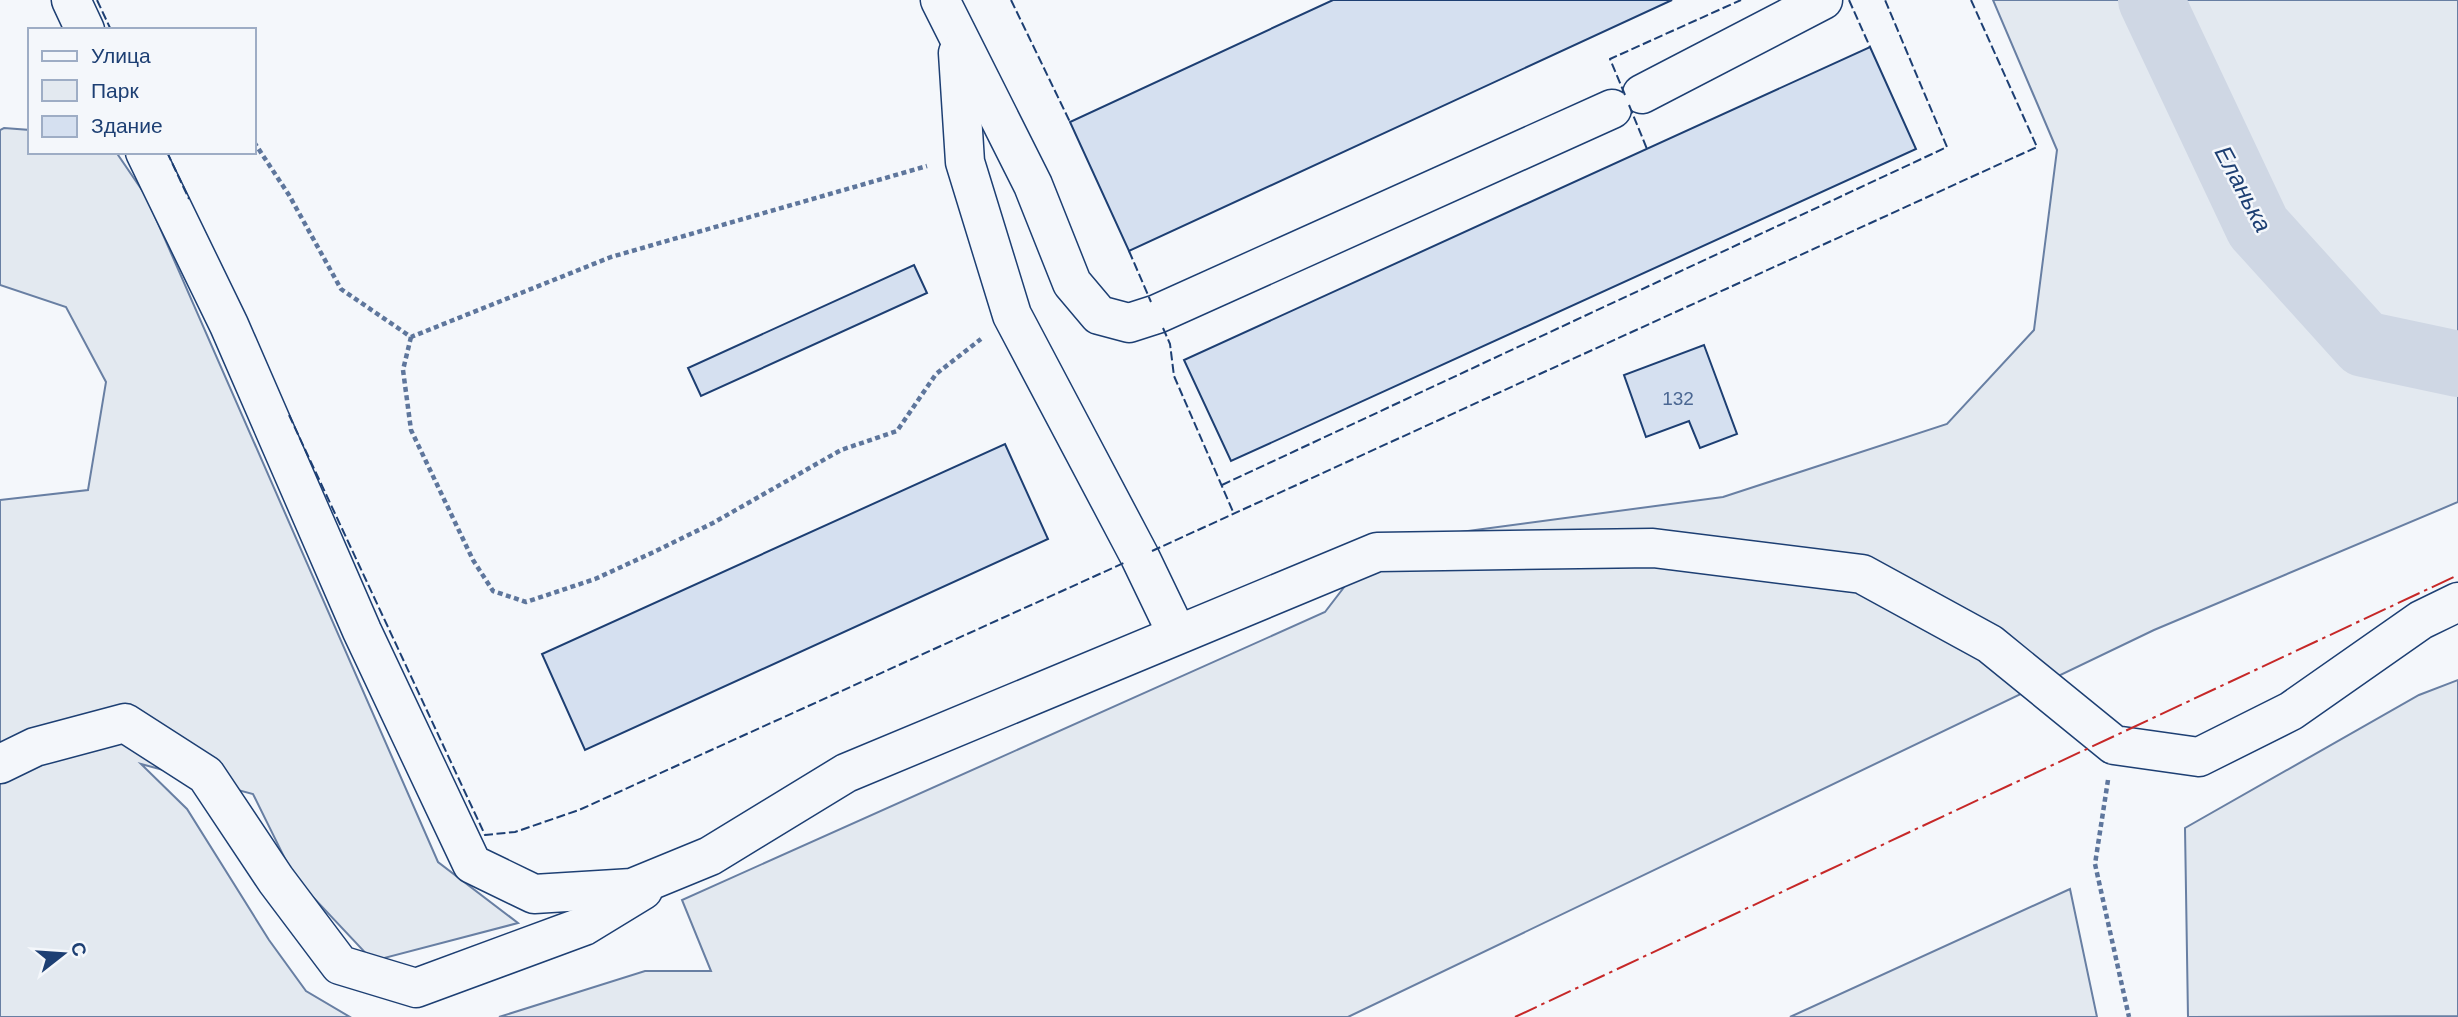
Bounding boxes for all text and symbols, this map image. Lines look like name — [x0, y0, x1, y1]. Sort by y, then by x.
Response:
legend — [28, 28, 256, 154]
text: Улица — [91, 44, 151, 67]
text: Парк — [91, 79, 139, 102]
text: Здание — [91, 114, 163, 137]
water label: Еланька — [2210, 141, 2277, 236]
house number: 132 — [1662, 388, 1694, 409]
north arrow — [28, 919, 98, 989]
text: С — [67, 940, 91, 959]

